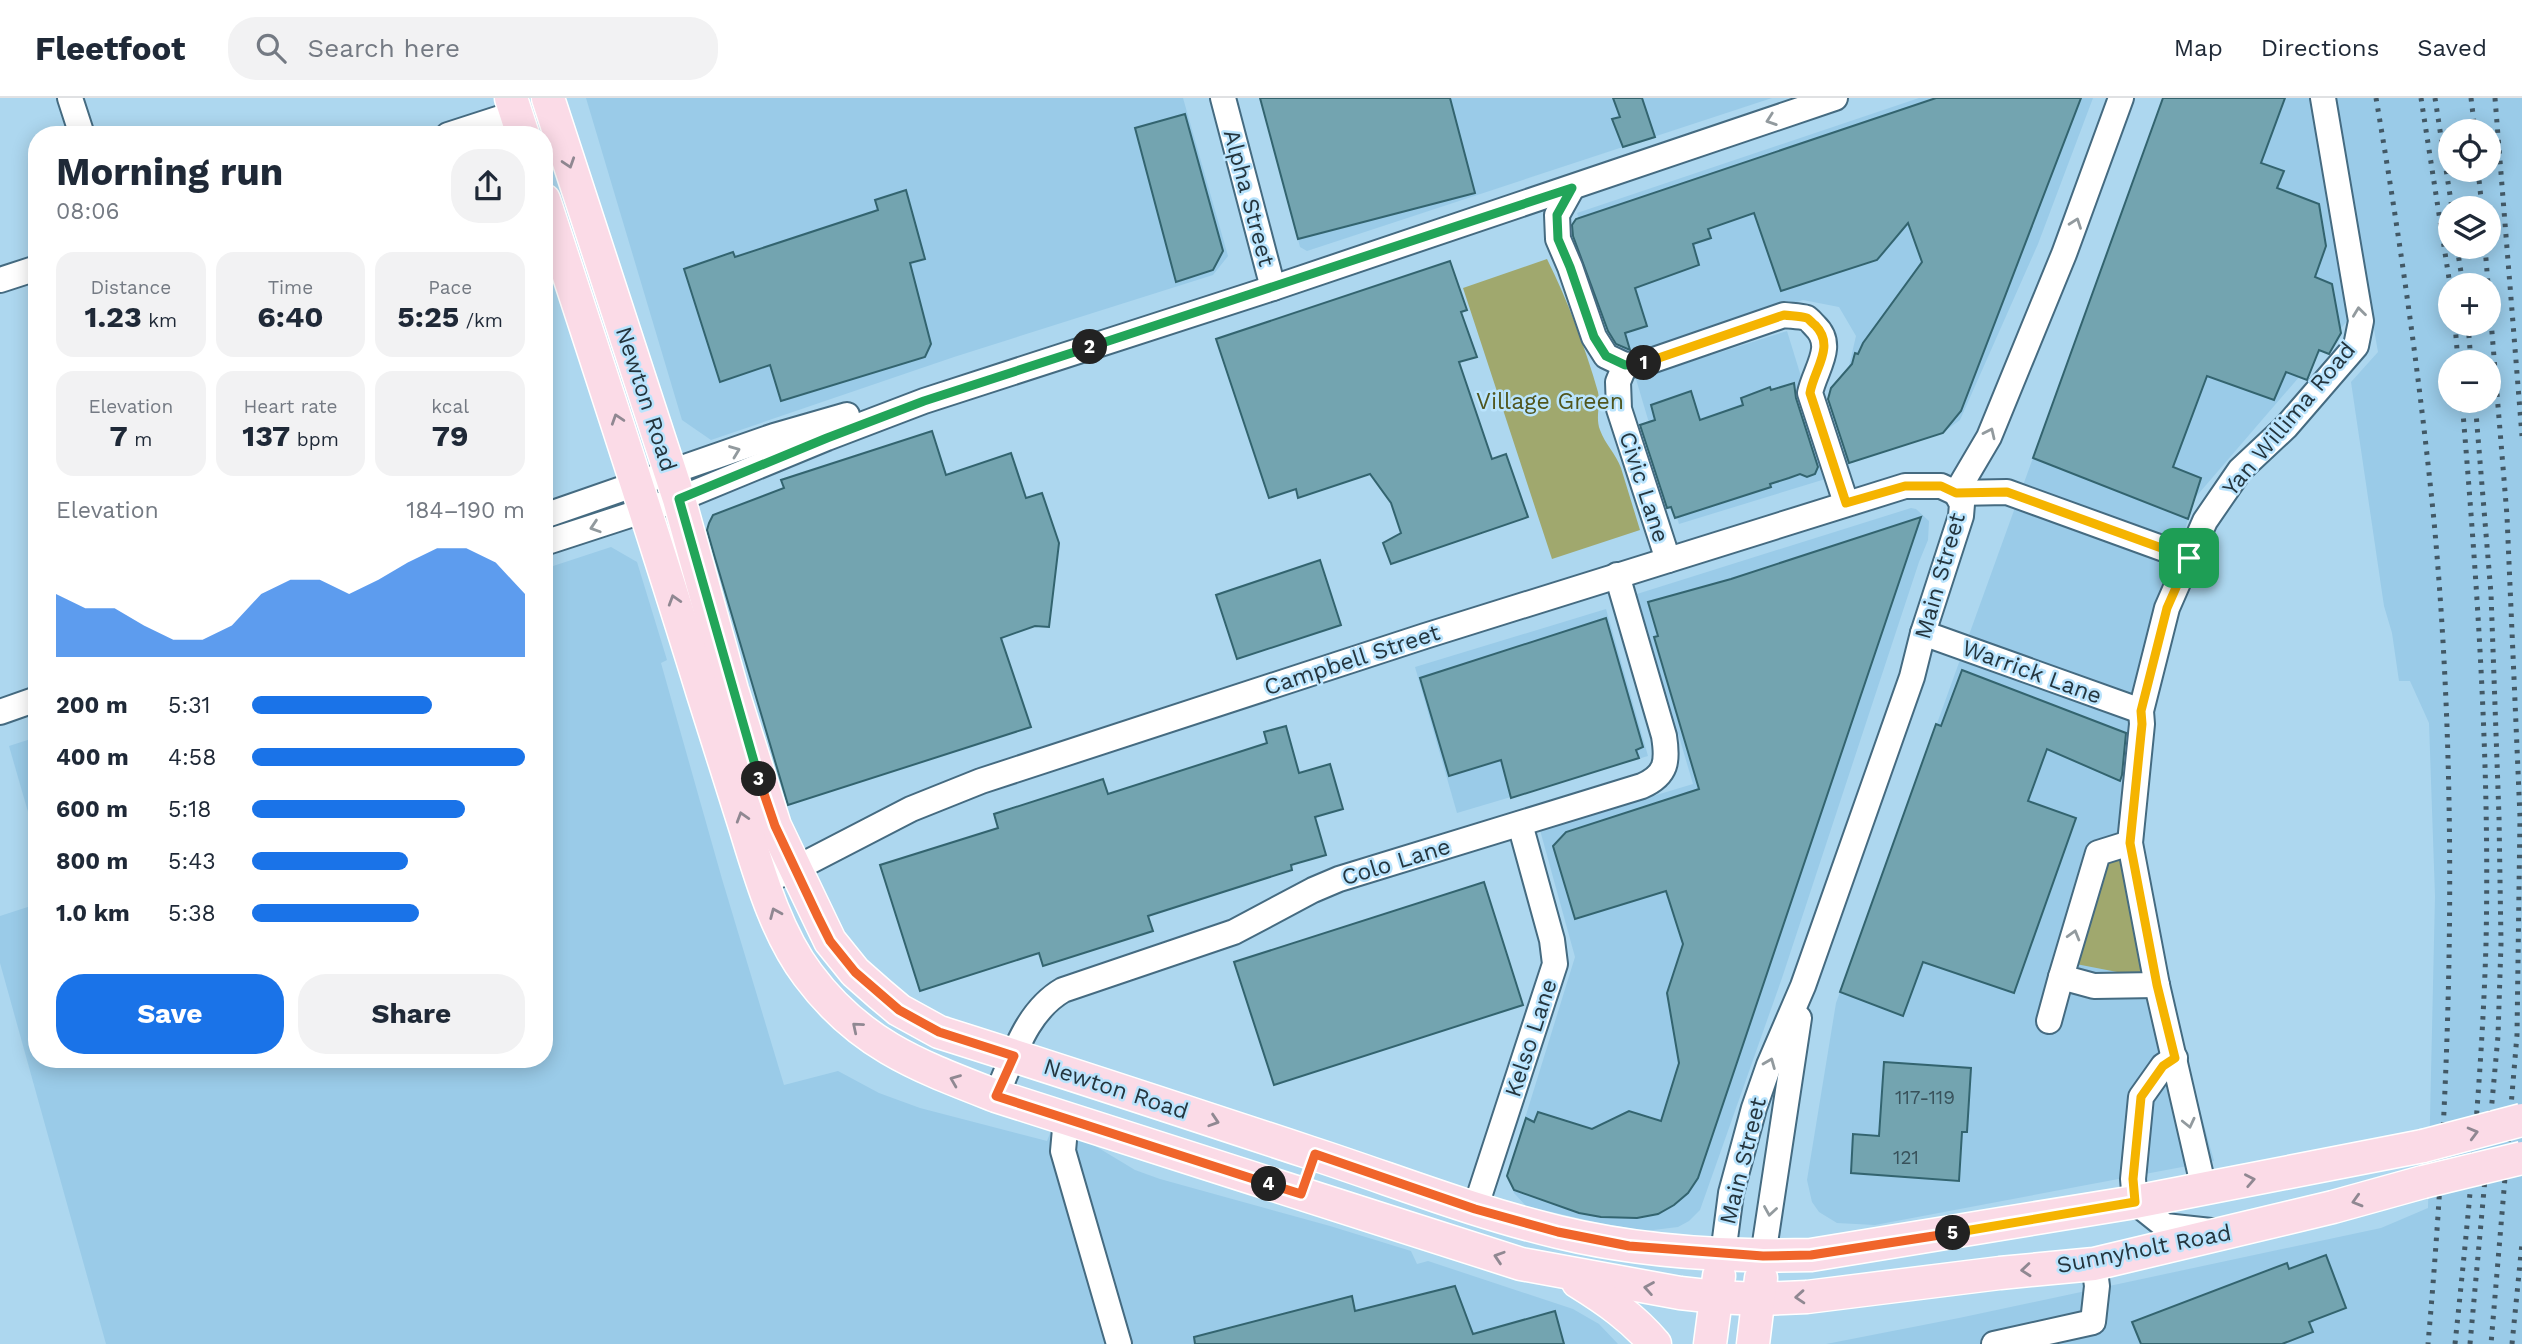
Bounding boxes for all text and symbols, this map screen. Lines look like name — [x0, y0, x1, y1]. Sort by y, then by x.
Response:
search box — [228, 17, 718, 80]
text: Fleetfoot — [35, 29, 186, 68]
icon: search — [252, 29, 290, 67]
text: Search here — [308, 33, 460, 63]
text: Map — [2174, 34, 2223, 62]
text: Directions — [2261, 34, 2379, 62]
text: Saved — [2417, 34, 2487, 62]
one-way arrow — [1765, 112, 1777, 126]
map controls — [2438, 119, 2501, 413]
button: locate — [2438, 119, 2501, 182]
street label: Alpha Street — [1218, 127, 1280, 270]
button: share — [451, 149, 525, 223]
text: Morning run — [56, 150, 283, 194]
one-way arrow — [561, 156, 575, 169]
button: layers — [2438, 196, 2501, 259]
text: 08:06 — [56, 198, 120, 225]
one-way arrow — [2067, 217, 2081, 229]
button: + — [2438, 273, 2501, 336]
text: Distance — [90, 276, 171, 299]
text: Time — [268, 276, 313, 299]
text: Pace — [428, 276, 472, 299]
text: 1.23 — [84, 299, 142, 334]
text: 6:40 — [257, 299, 324, 334]
text: 5:25 — [397, 299, 459, 334]
one-way arrow — [2351, 306, 2366, 318]
text: km — [142, 309, 177, 332]
text: /km — [459, 309, 503, 332]
street label: Newton Road — [610, 323, 682, 475]
pin: 2 — [1072, 330, 1108, 364]
text: 2 — [1084, 335, 1095, 358]
street label: Yan Willima Road — [2217, 337, 2361, 501]
pin: 1 — [1626, 345, 1662, 380]
button: − — [2438, 350, 2501, 413]
text: 1 — [1639, 351, 1648, 374]
park label: Village Green — [1476, 388, 1624, 415]
text: Elevation — [88, 395, 173, 418]
text: Heart rate — [244, 395, 337, 418]
text: kcal — [431, 395, 469, 418]
one-way arrow — [610, 414, 625, 426]
text: 7 — [109, 418, 128, 453]
text: 137 — [242, 418, 290, 453]
text: 79 — [432, 418, 469, 453]
text: m — [128, 428, 152, 451]
text: bpm — [290, 428, 339, 451]
street label: Civic Lane — [1613, 428, 1675, 546]
one-way arrow — [1982, 428, 1996, 440]
one-way arrow — [728, 445, 740, 459]
text: Elevation — [56, 497, 159, 524]
text: 184–190 m — [406, 497, 525, 524]
street label: Main Street — [1909, 509, 1971, 642]
one-way arrow — [590, 519, 602, 533]
pin — [2159, 528, 2219, 588]
icon: arrive — [2170, 539, 2208, 577]
one-way arrow — [668, 594, 682, 606]
street label: Campbell Street — [1261, 619, 1444, 701]
street label: Warrick Lane — [1958, 634, 2106, 710]
text: 200 m — [56, 692, 128, 719]
text: 5:31 — [168, 692, 211, 719]
text: 400 m — [56, 744, 129, 771]
text: 4:58 — [168, 744, 216, 771]
pin: 3 — [742, 762, 776, 796]
text: 3 — [753, 767, 764, 790]
text: 600 m — [56, 796, 128, 823]
text: 5:18 — [168, 796, 211, 823]
one-way arrow — [735, 811, 750, 823]
street label: Colo Lane — [1338, 833, 1454, 891]
text: 800 m — [56, 848, 128, 875]
text: 5:43 — [168, 848, 216, 875]
text: 1.0 km — [56, 900, 130, 927]
text: 5:38 — [168, 900, 216, 927]
one-way arrow — [770, 907, 784, 919]
one-way arrow — [2065, 929, 2080, 941]
button: Save — [56, 974, 284, 1054]
button: Share — [298, 974, 525, 1054]
street label: Kelso Lane — [1499, 976, 1563, 1100]
one-way arrow — [853, 1022, 865, 1035]
street label: Newton Road — [1040, 1053, 1192, 1125]
one-way arrow — [1762, 1057, 1776, 1069]
one-way arrow — [950, 1075, 962, 1089]
house number: 117-119 — [1895, 1086, 1955, 1109]
street label: Main Street — [1714, 1094, 1772, 1227]
one-way arrow — [1207, 1113, 1219, 1127]
one-way arrow — [2181, 1117, 2196, 1129]
one-way arrow — [2466, 1127, 2478, 1141]
house number: 121 — [1893, 1146, 1919, 1169]
pin: 4 — [1252, 1166, 1286, 1202]
text: 4 — [1262, 1172, 1275, 1195]
one-way arrow — [2244, 1173, 2256, 1188]
one-way arrow — [2351, 1192, 2363, 1207]
one-way arrow — [1763, 1205, 1778, 1217]
pin: 5 — [1936, 1216, 1970, 1250]
street label: Sunnyholt Road — [2055, 1219, 2233, 1279]
text: 5 — [1947, 1221, 1958, 1244]
one-way arrow — [1494, 1251, 1506, 1266]
one-way arrow — [2020, 1262, 2031, 1277]
one-way arrow — [1643, 1281, 1655, 1296]
one-way arrow — [1794, 1289, 1805, 1304]

